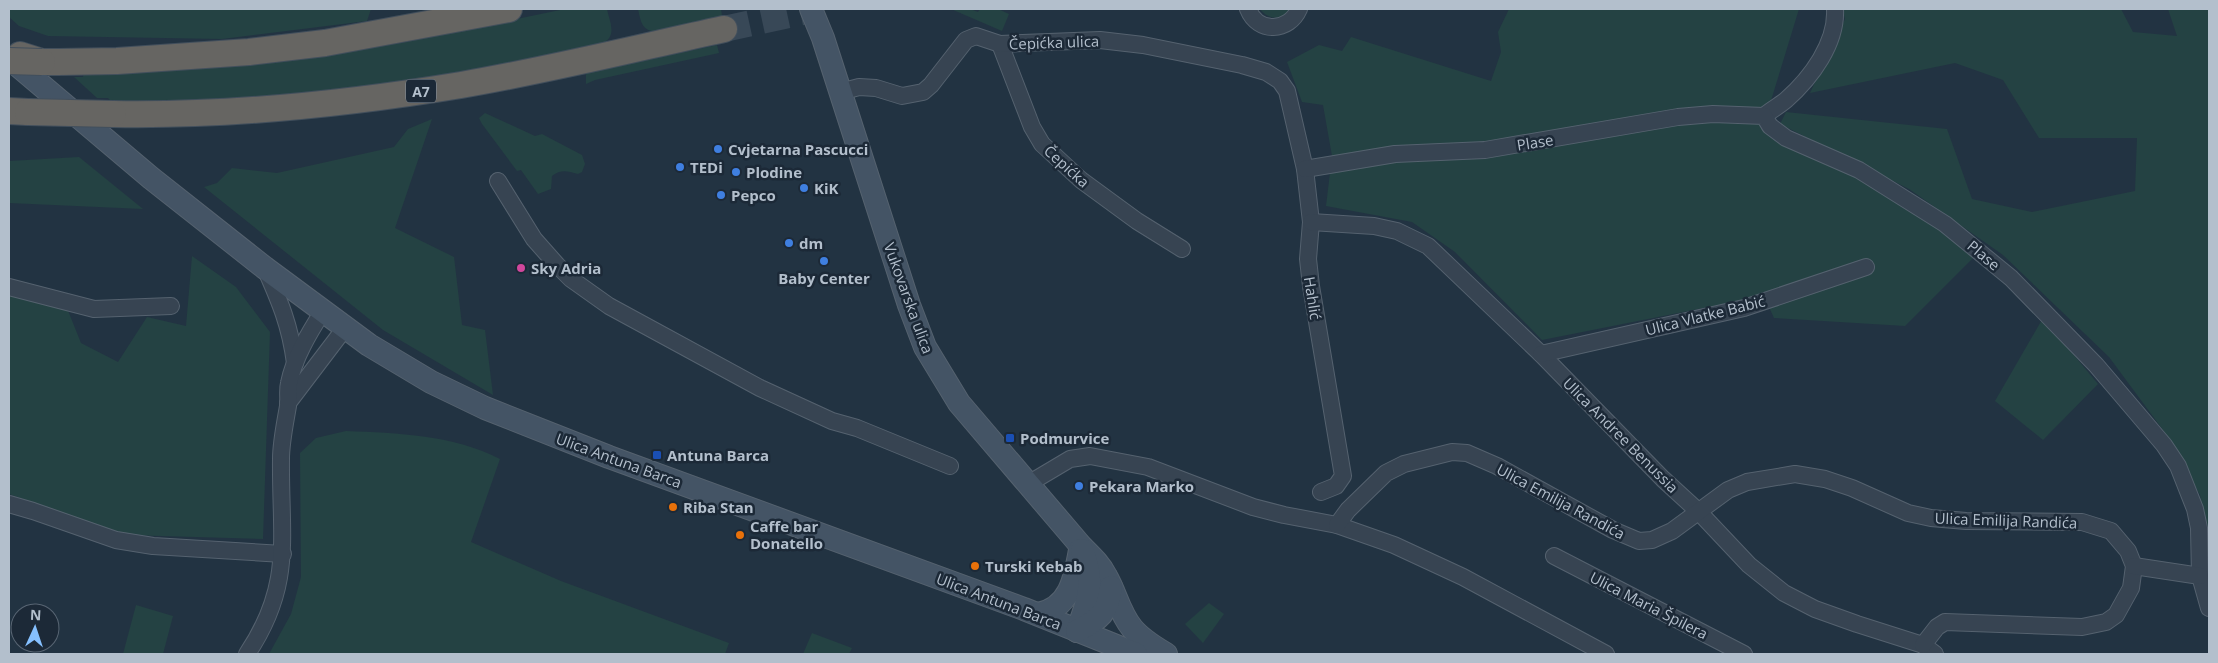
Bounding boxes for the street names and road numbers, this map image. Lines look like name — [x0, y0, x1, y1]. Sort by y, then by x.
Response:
street label: Čepićka ulica — [1008, 30, 1100, 54]
road number: A7 — [406, 80, 436, 102]
street label: Plase — [1515, 129, 1555, 155]
street label: Čepićka — [1040, 140, 1094, 192]
street label: Plase — [1964, 236, 2004, 274]
street label: Vukovarska ulica — [880, 240, 938, 356]
street label: Hahlić — [1300, 275, 1326, 321]
street label: Ulica Vlatke Babić — [1643, 290, 1767, 340]
street label: Ulica Andree Benussia — [1559, 373, 1683, 497]
street label: Ulica Antuna Barca — [553, 428, 685, 492]
street label: Ulica Emilija Randića — [1493, 459, 1629, 543]
street label: Ulica Emilija Randića — [1934, 508, 2078, 532]
street label: Ulica Maria Špilera — [1587, 567, 1711, 643]
street label: Ulica Antuna Barca — [934, 568, 1064, 634]

